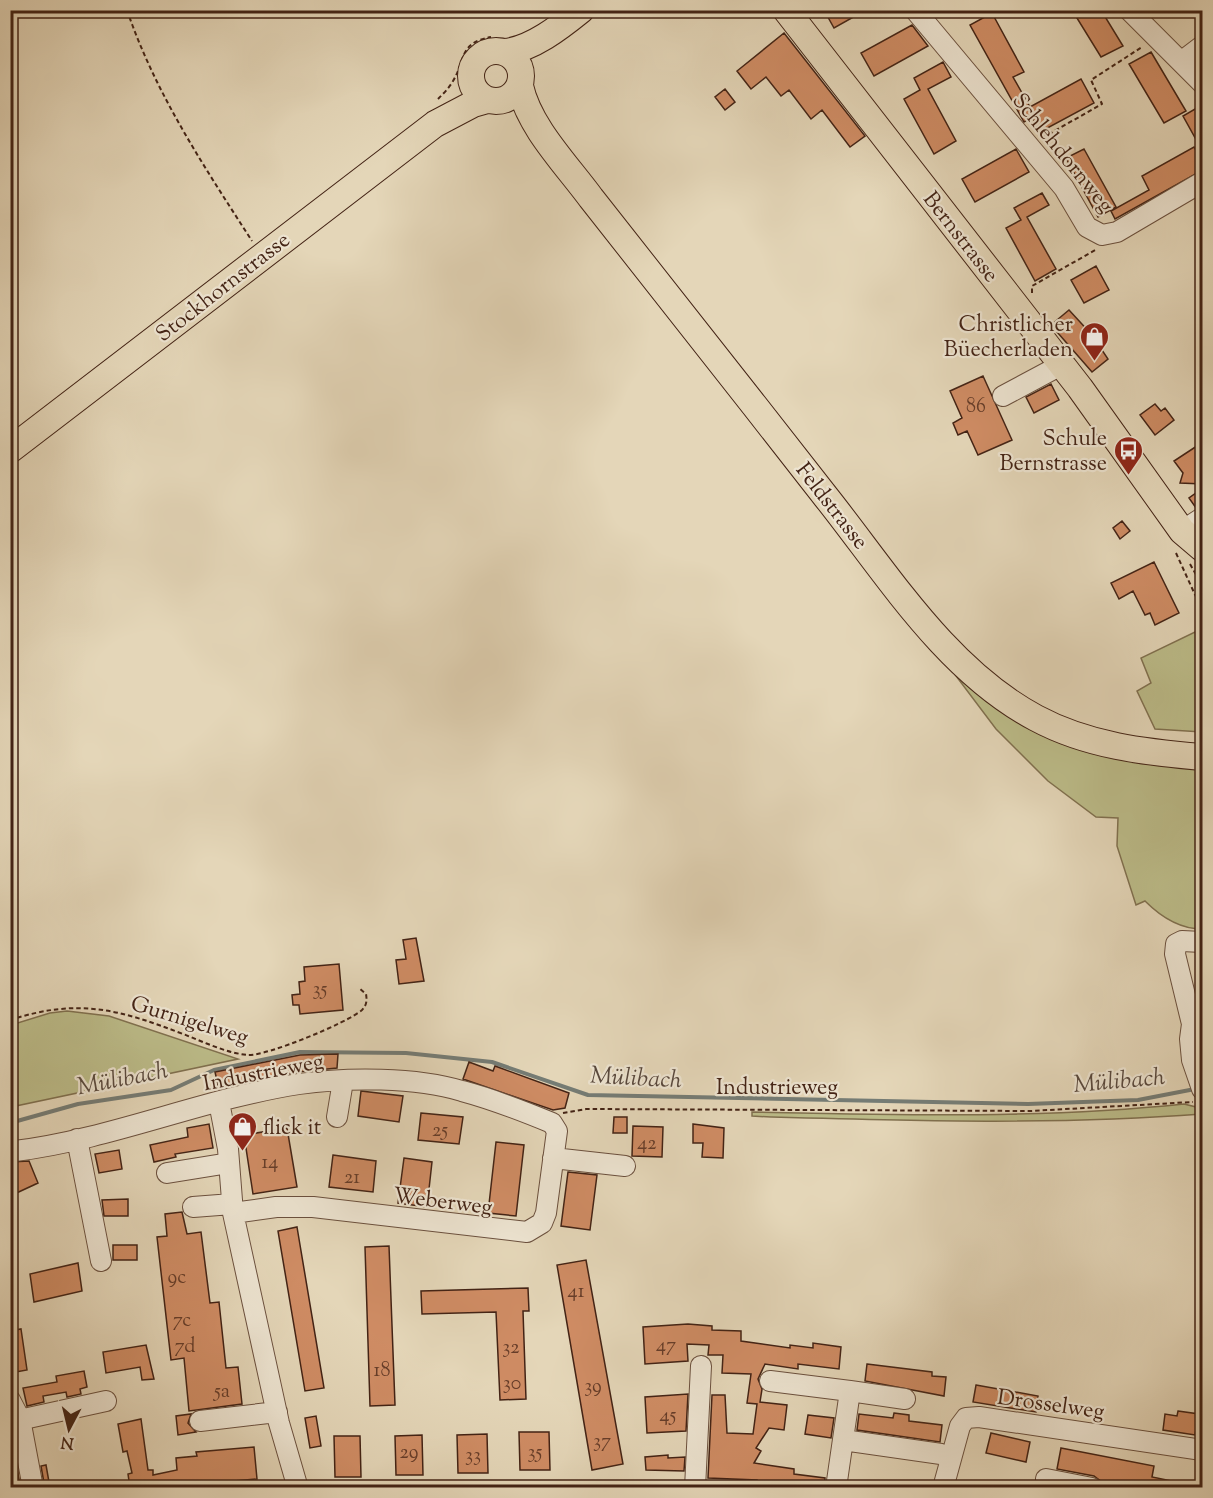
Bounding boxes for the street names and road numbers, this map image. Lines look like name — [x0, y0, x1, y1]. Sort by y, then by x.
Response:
street label: Schlehdornweg — [1003, 87, 1120, 221]
street label: Bernstrasse — [914, 186, 1005, 290]
street label: Stockhornstrasse — [150, 226, 298, 351]
street label: Feldstrasse — [786, 457, 875, 557]
street label: Gurnigelweg — [126, 989, 252, 1055]
street label: Industrieweg — [201, 1047, 327, 1101]
street label: Industrieweg — [716, 1073, 838, 1105]
street label: Weberweg — [391, 1181, 494, 1225]
street label: Drosselweg — [995, 1383, 1106, 1429]

